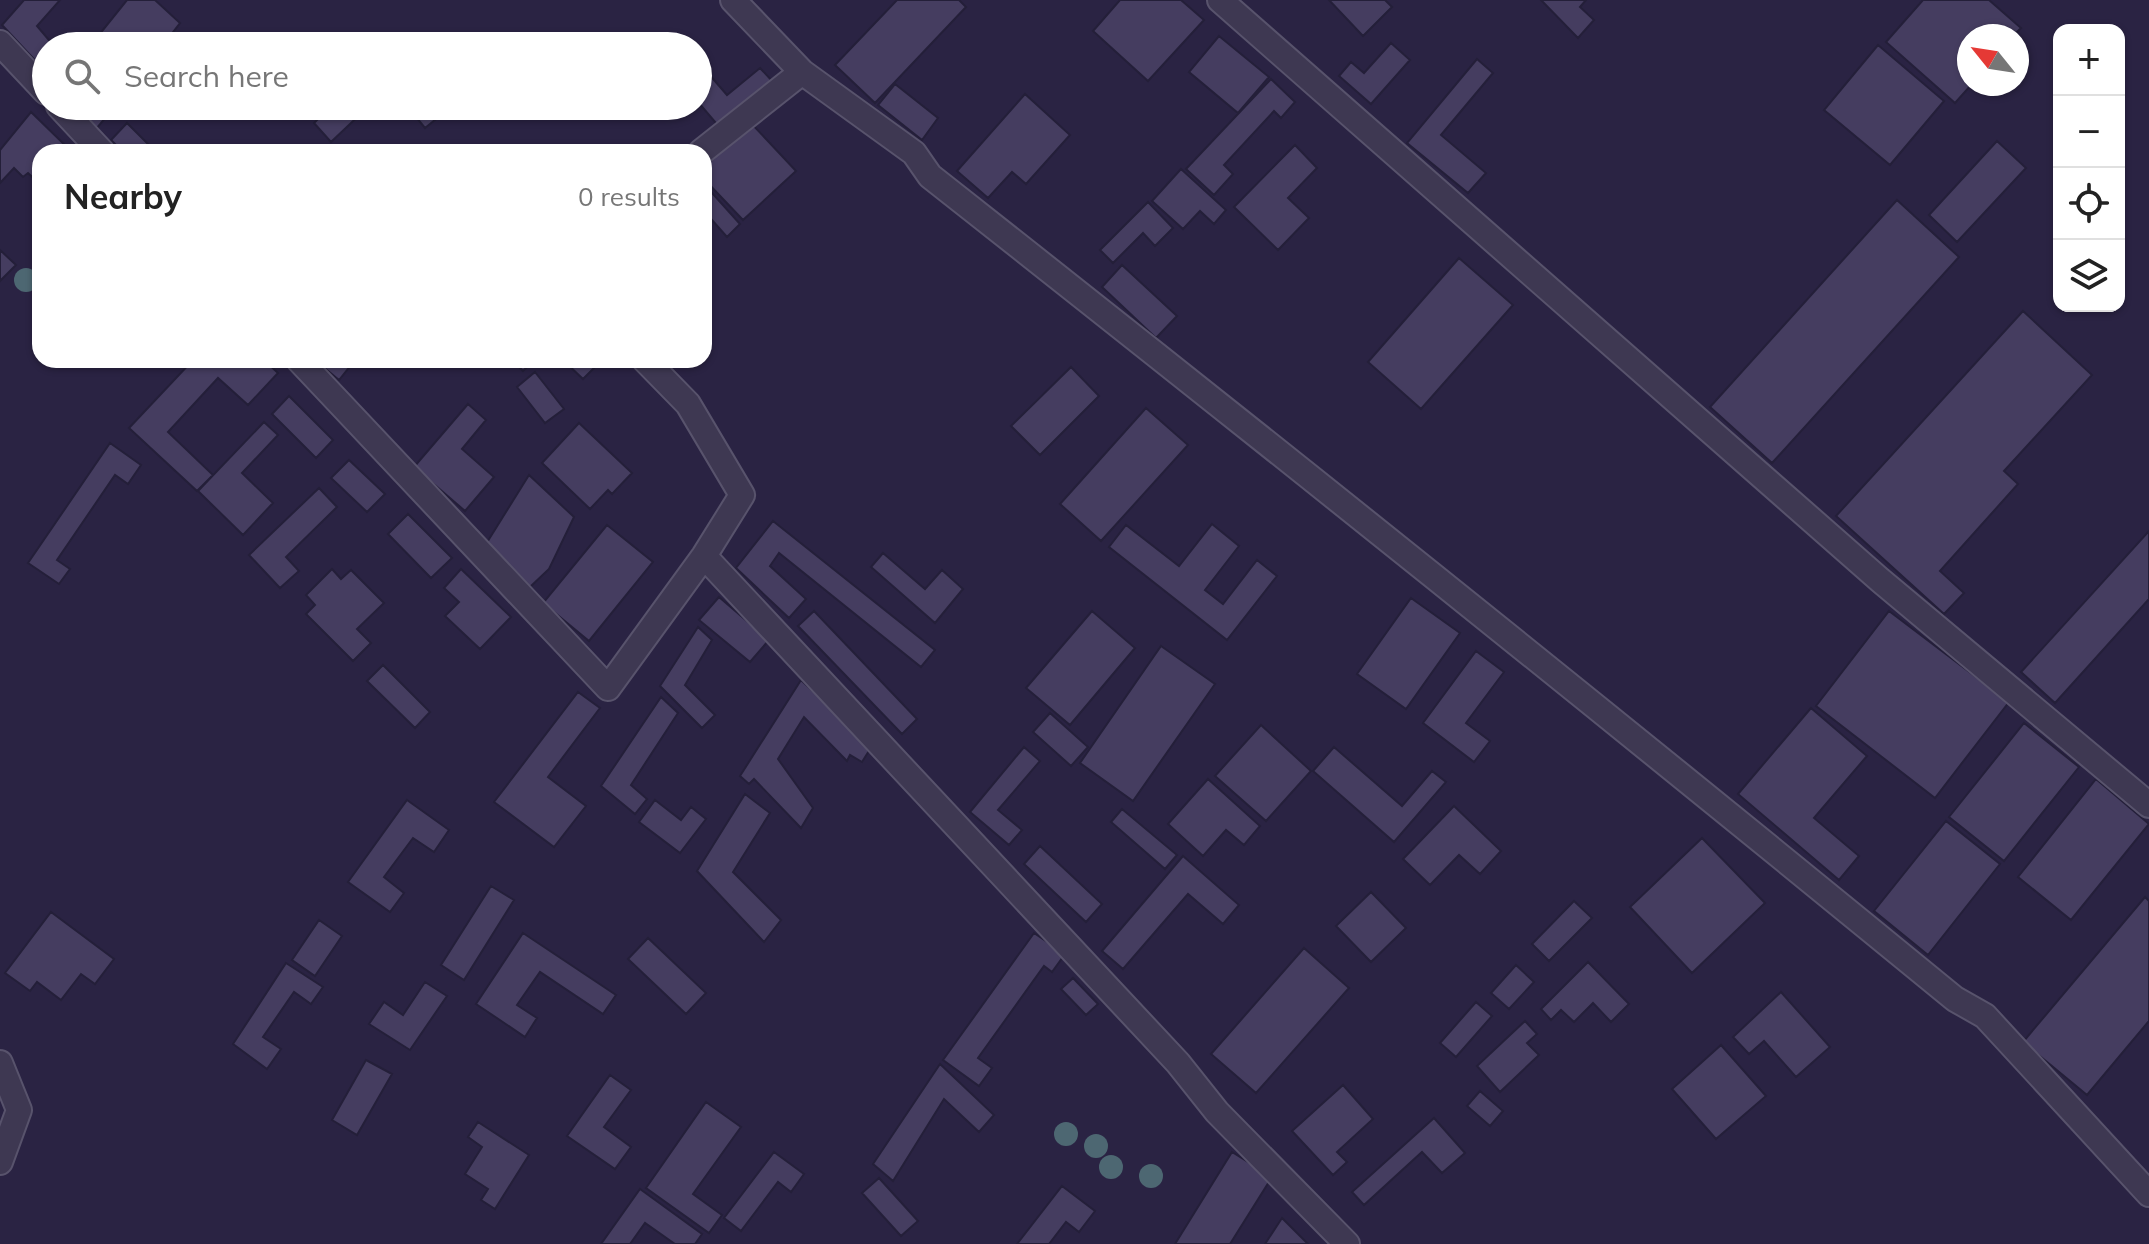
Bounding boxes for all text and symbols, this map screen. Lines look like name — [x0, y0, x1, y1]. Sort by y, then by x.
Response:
north arrow — [1957, 24, 2029, 96]
map controls — [2053, 24, 2125, 312]
button: + — [2053, 24, 2125, 96]
search box — [32, 32, 712, 120]
icon: search — [60, 54, 104, 98]
text: Search here — [124, 57, 289, 95]
button: − — [2053, 96, 2125, 168]
button: locate — [2053, 168, 2125, 240]
text: Nearby — [64, 175, 182, 218]
text: 0 results — [578, 180, 680, 213]
button: layers — [2053, 240, 2125, 312]

